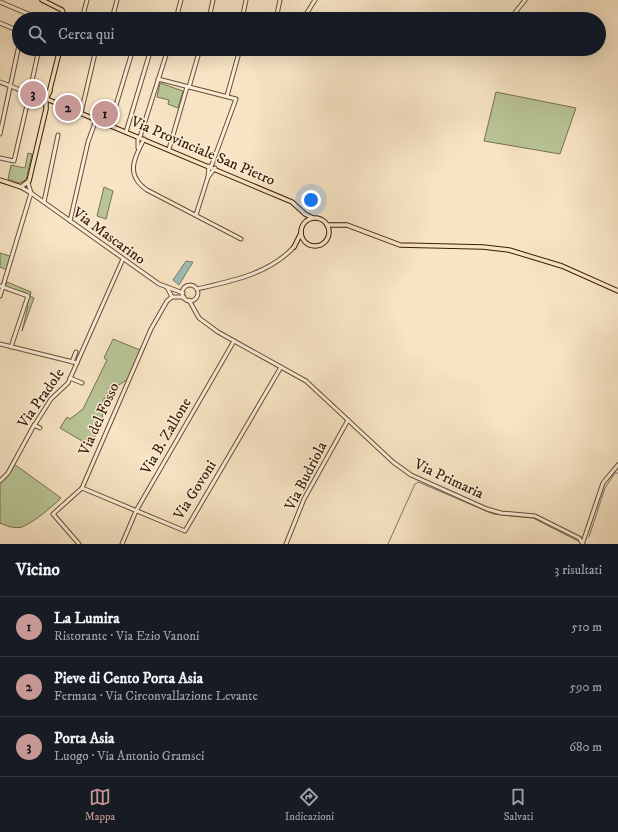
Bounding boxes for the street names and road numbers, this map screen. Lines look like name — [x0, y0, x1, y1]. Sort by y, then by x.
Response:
street label: Via Provinciale San Pietro — [127, 112, 278, 190]
street label: Via Mascarino — [68, 203, 149, 269]
street label: Via Pradole — [13, 364, 69, 432]
street label: Via del Fosso — [74, 380, 123, 459]
street label: Via B. Zallone — [136, 394, 196, 479]
street label: Via Budriola — [280, 438, 332, 514]
street label: Via Primaria — [410, 454, 487, 504]
street label: Via Govoni — [169, 457, 221, 524]

